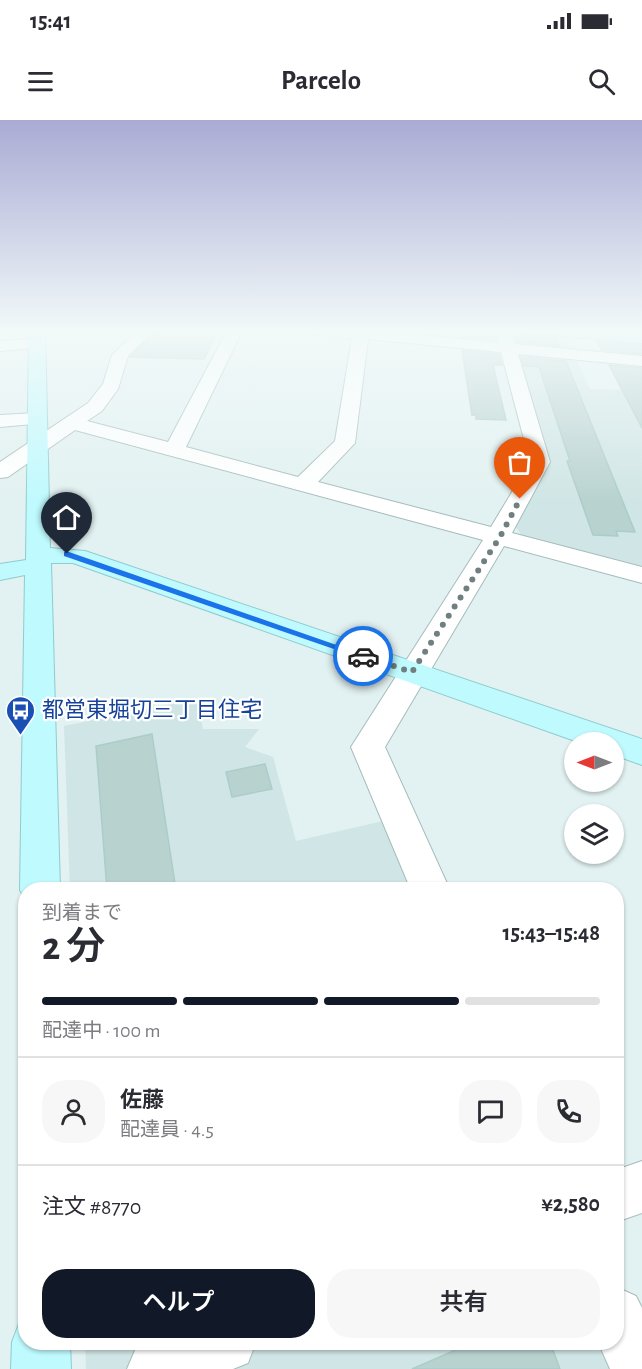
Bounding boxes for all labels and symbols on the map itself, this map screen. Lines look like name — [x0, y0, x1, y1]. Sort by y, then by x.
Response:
pin — [494, 437, 545, 499]
pin — [41, 492, 92, 554]
courier — [333, 626, 393, 686]
bus stop icon: 都営東堀切三丁目住宅 — [5, 694, 37, 736]
place label: 都営東堀切三丁目住宅 — [42, 698, 262, 721]
north arrow — [564, 732, 624, 792]

